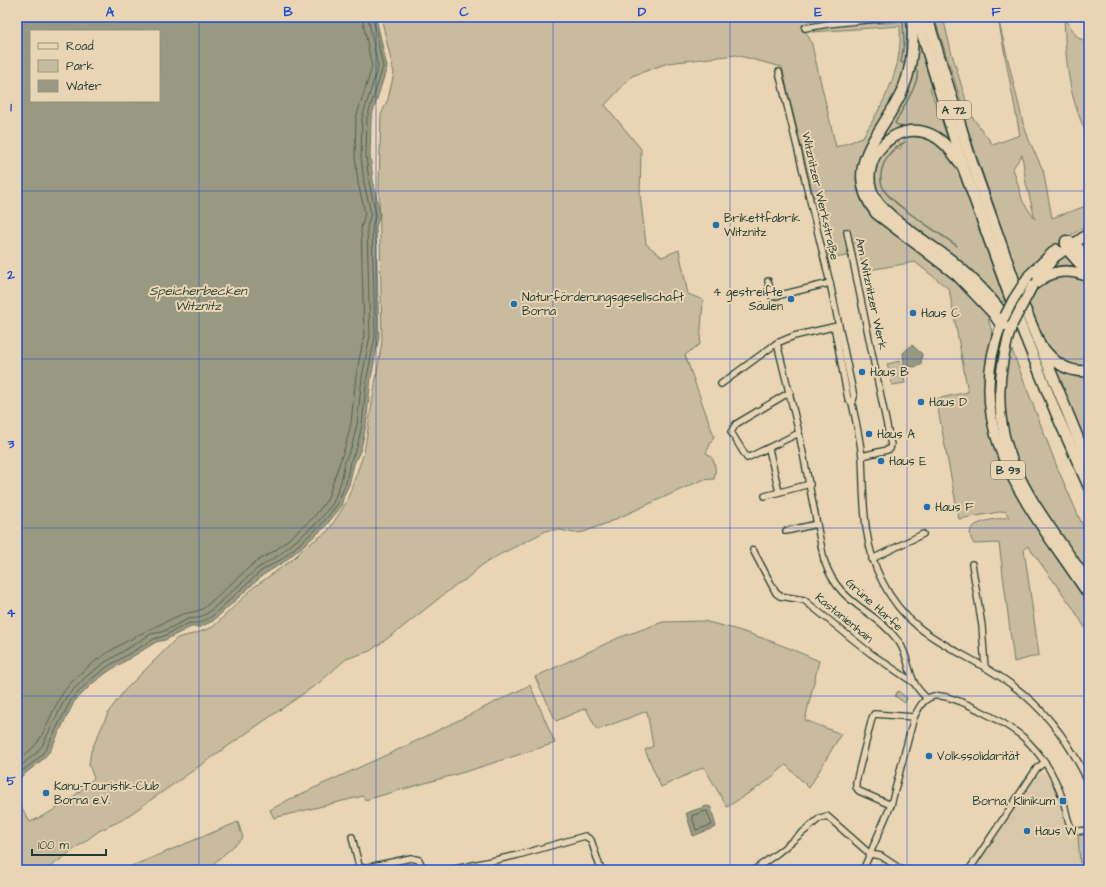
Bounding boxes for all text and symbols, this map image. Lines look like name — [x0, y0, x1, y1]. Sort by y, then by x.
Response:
text: A — [106, 3, 115, 21]
text: B — [283, 3, 293, 21]
text: C — [459, 3, 469, 21]
text: D — [638, 3, 647, 21]
text: E — [814, 3, 822, 21]
text: F — [991, 3, 1001, 21]
legend — [30, 30, 160, 102]
text: Road — [66, 38, 94, 55]
text: Park — [66, 58, 94, 75]
text: Water — [66, 78, 102, 95]
text: 1 — [10, 98, 12, 116]
road number: A 72 — [937, 101, 971, 119]
street label: Witznitzer Werkstraße — [797, 130, 843, 262]
place label: Brikettfabrik Witznitz — [724, 210, 801, 241]
marker: Brikettfabrik Witznitz — [711, 220, 721, 230]
street label: Am Witznitzer Werk — [851, 236, 891, 352]
text: 2 — [6, 266, 15, 284]
water label: Speicherbecken Witznitz — [149, 282, 248, 315]
place label: 4 gestreifte Säulen — [713, 284, 783, 315]
place label: Naturförderungsgesellschaft Borna — [522, 289, 684, 320]
marker: 4 gestreifte Säulen — [786, 294, 796, 304]
marker: Naturförderungsgesellschaft Borna — [509, 299, 519, 309]
place label: Haus C — [921, 305, 960, 322]
marker: Haus C — [908, 308, 918, 318]
place label: Haus B — [870, 364, 909, 381]
marker: Haus B — [857, 367, 867, 377]
place label: Haus D — [929, 394, 967, 411]
marker: Haus D — [916, 397, 926, 407]
place label: Haus A — [877, 426, 915, 443]
marker: Haus A — [864, 429, 874, 439]
text: 3 — [7, 435, 15, 453]
place label: Haus E — [889, 453, 926, 470]
marker: Haus E — [876, 456, 886, 466]
road number: B 93 — [991, 461, 1025, 479]
place label: Haus F — [935, 499, 974, 516]
marker: Haus F — [922, 502, 932, 512]
street label: Grüne Harfe — [842, 575, 907, 636]
street label: Kastanienhain — [811, 589, 877, 647]
text: 4 — [7, 604, 16, 622]
place label: Volkssolidarität — [937, 748, 1020, 765]
marker: Volkssolidarität — [924, 751, 934, 761]
text: 5 — [6, 772, 16, 790]
place label: Kanu-Touristik-Club Borna e.V. — [54, 778, 159, 809]
marker: Kanu-Touristik-Club Borna e.V. — [41, 788, 51, 798]
place label: Borna, Klinikum — [972, 793, 1056, 810]
marker: Borna, Klinikum — [1058, 796, 1068, 806]
place label: Haus W — [1035, 823, 1077, 840]
marker: Haus W — [1022, 826, 1032, 836]
scale bar — [32, 831, 106, 857]
text: 100 m — [38, 837, 69, 854]

